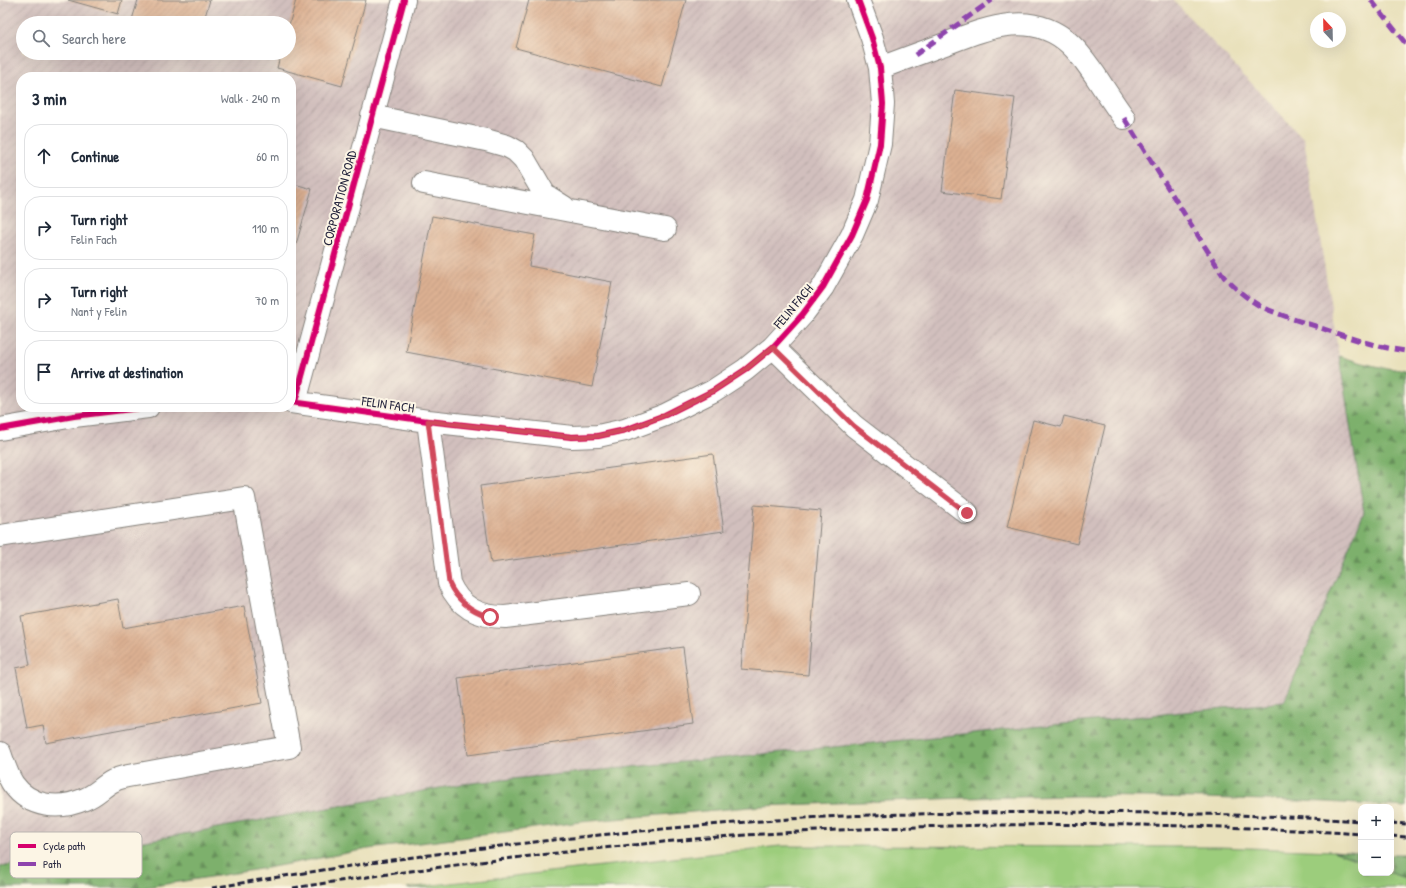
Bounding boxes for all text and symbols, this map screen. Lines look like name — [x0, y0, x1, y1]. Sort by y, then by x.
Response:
north arrow — [1310, 12, 1346, 48]
search box — [16, 16, 296, 60]
icon: search — [30, 27, 52, 49]
text: Search here — [62, 28, 126, 49]
text: 3 min — [32, 87, 67, 110]
text: Walk · 240 m — [221, 89, 280, 107]
icon: ahead — [33, 145, 55, 167]
text: Continue — [71, 146, 119, 167]
text: 60 m — [256, 147, 279, 165]
street label: CORPORATION ROAD — [318, 148, 361, 248]
text: Turn right — [71, 209, 127, 230]
icon: right — [33, 217, 55, 239]
text: 110 m — [252, 219, 279, 237]
text: Felin Fach — [71, 230, 117, 248]
street label: FELIN FACH — [768, 280, 817, 333]
text: Turn right — [71, 281, 127, 302]
icon: right — [33, 289, 55, 311]
text: 70 m — [255, 291, 279, 309]
text: Nant y Felin — [71, 302, 127, 320]
icon: arrive — [33, 361, 55, 383]
text: Arrive at destination — [71, 362, 183, 383]
street label: FELIN FACH — [360, 391, 415, 417]
route end — [958, 504, 976, 522]
route start — [481, 608, 499, 626]
map controls — [1358, 804, 1394, 876]
button: + — [1358, 804, 1394, 840]
legend — [10, 832, 142, 878]
text: Cycle path — [43, 839, 86, 853]
button: − — [1358, 840, 1394, 876]
text: Path — [43, 857, 61, 871]

